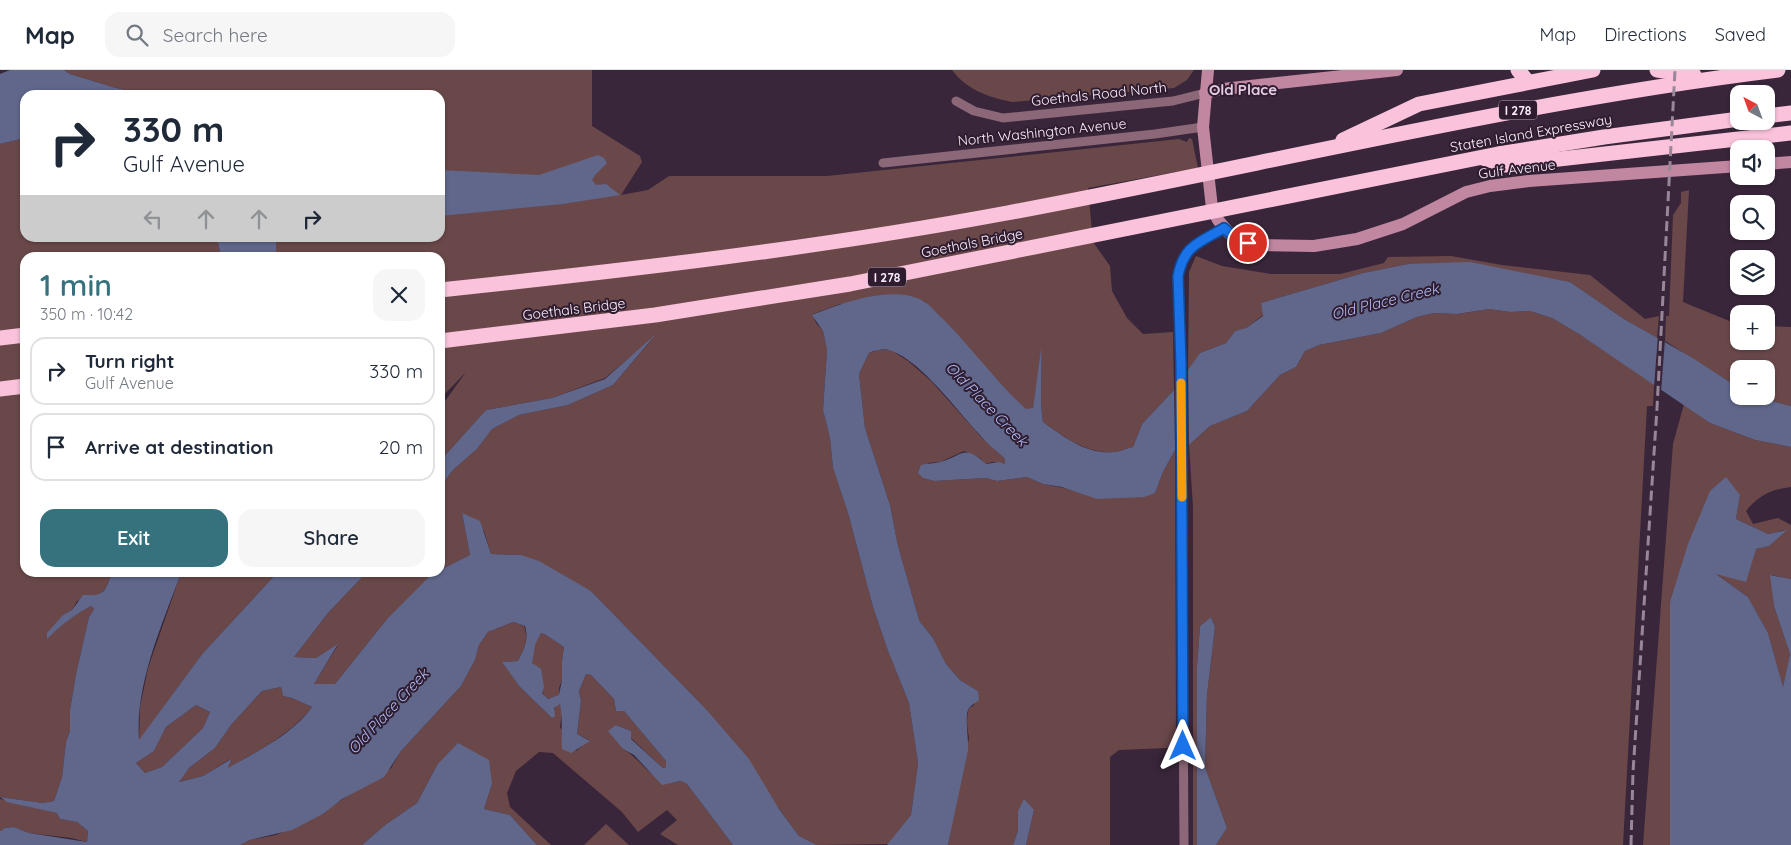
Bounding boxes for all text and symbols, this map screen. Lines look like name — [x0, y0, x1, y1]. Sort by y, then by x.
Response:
search box — [105, 12, 455, 57]
text: Map — [25, 20, 75, 50]
icon: search — [123, 21, 151, 49]
text: Search here — [163, 23, 268, 47]
text: Map — [1539, 23, 1576, 46]
text: Directions — [1604, 23, 1687, 46]
text: Saved — [1715, 23, 1766, 46]
street label: Goethals Road North — [1030, 78, 1168, 110]
district label: Old Place — [1209, 80, 1277, 99]
north arrow — [1730, 85, 1775, 130]
map controls — [1730, 85, 1775, 405]
road number: I 278 — [1499, 100, 1537, 120]
text: 330 m — [123, 107, 224, 151]
icon: right — [40, 110, 105, 175]
street label: Staten Island Expressway — [1449, 110, 1613, 156]
street label: North Washington Avenue — [957, 114, 1127, 150]
button: sound — [1730, 140, 1775, 185]
text: Gulf Avenue — [123, 150, 245, 178]
street label: Gulf Avenue — [1477, 155, 1557, 183]
button: search — [1730, 195, 1775, 240]
icon: left — [139, 205, 167, 233]
icon: ahead — [192, 205, 220, 233]
icon: ahead — [245, 205, 273, 233]
icon: right — [298, 205, 326, 233]
pin — [1227, 222, 1269, 264]
street label: Goethals Bridge — [920, 224, 1024, 262]
icon: arrive — [1234, 229, 1262, 257]
button: layers — [1730, 250, 1775, 295]
text: 1 min — [40, 266, 112, 304]
road number: I 278 — [868, 268, 906, 286]
button: close — [373, 269, 425, 321]
water label: Old Place Creek — [1329, 278, 1443, 324]
street label: Goethals Bridge — [522, 294, 626, 324]
text: 350 m · 10:42 — [40, 304, 133, 324]
button: + — [1730, 305, 1775, 350]
text: Turn right — [85, 349, 174, 373]
icon: right — [42, 357, 70, 385]
water label: Old Place Creek — [942, 358, 1033, 452]
text: 330 m — [369, 359, 423, 383]
button: − — [1730, 360, 1775, 405]
text: Gulf Avenue — [85, 373, 174, 393]
icon: arrive — [42, 433, 70, 461]
text: Arrive at destination — [85, 435, 274, 459]
text: 20 m — [379, 435, 423, 459]
button: Exit — [40, 509, 228, 567]
button: Share — [238, 509, 425, 567]
water label: Old Place Creek — [344, 663, 434, 758]
position arrow — [1156, 719, 1208, 771]

